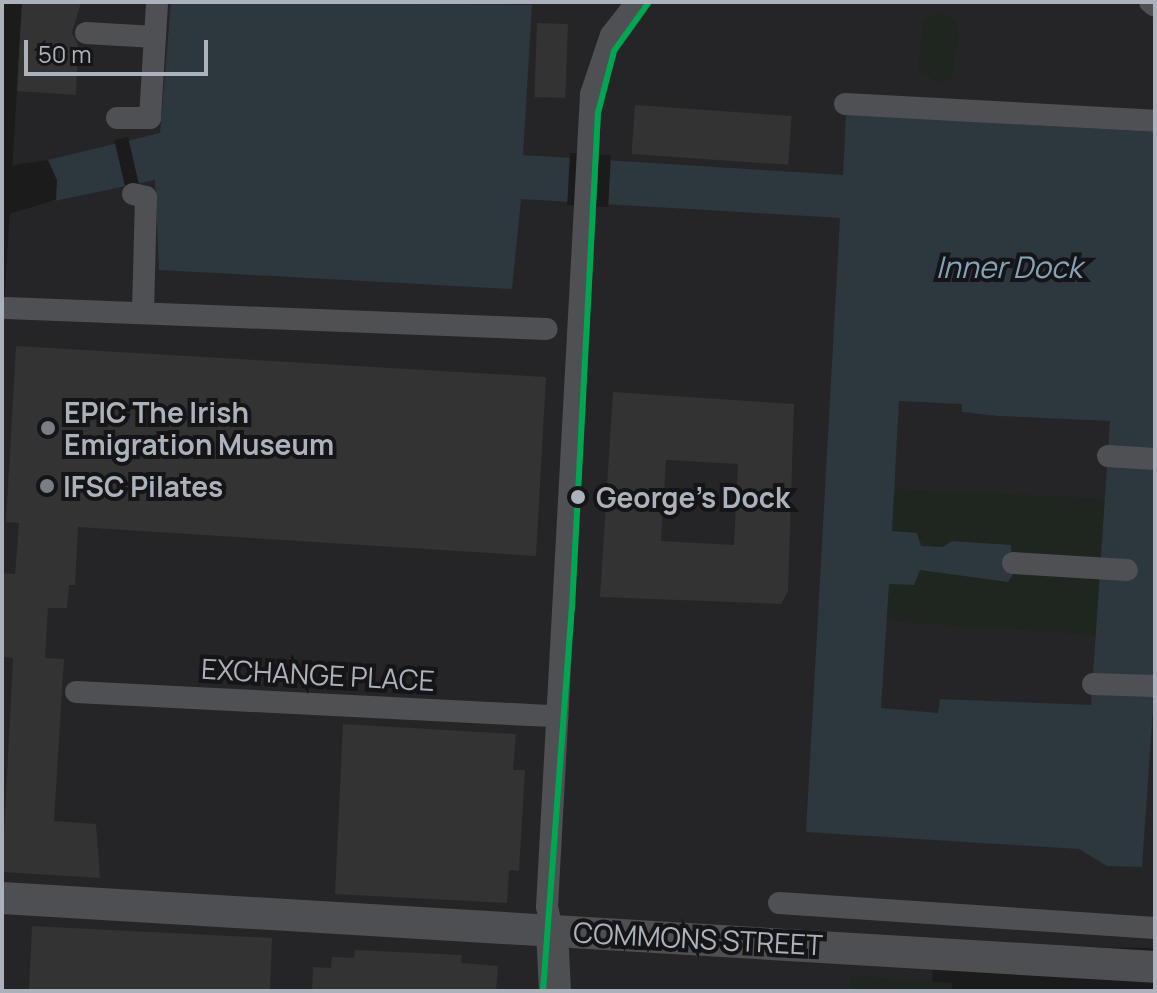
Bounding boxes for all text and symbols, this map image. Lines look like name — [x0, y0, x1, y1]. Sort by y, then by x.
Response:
scale bar — [28, 24, 212, 74]
text: 50 m — [38, 37, 92, 70]
water label: Inner Dock — [936, 249, 1082, 285]
place label: EPIC The Irish Emigration Museum — [64, 395, 334, 461]
marker: EPIC The Irish Emigration Museum — [39, 419, 57, 437]
place label: IFSC Pilates — [63, 469, 223, 503]
marker: IFSC Pilates — [38, 477, 56, 495]
place label: George's Dock — [596, 480, 789, 514]
marker: George's Dock — [567, 486, 589, 508]
street label: EXCHANGE PLACE — [200, 651, 436, 697]
street label: COMMONS STREET — [572, 915, 824, 961]

